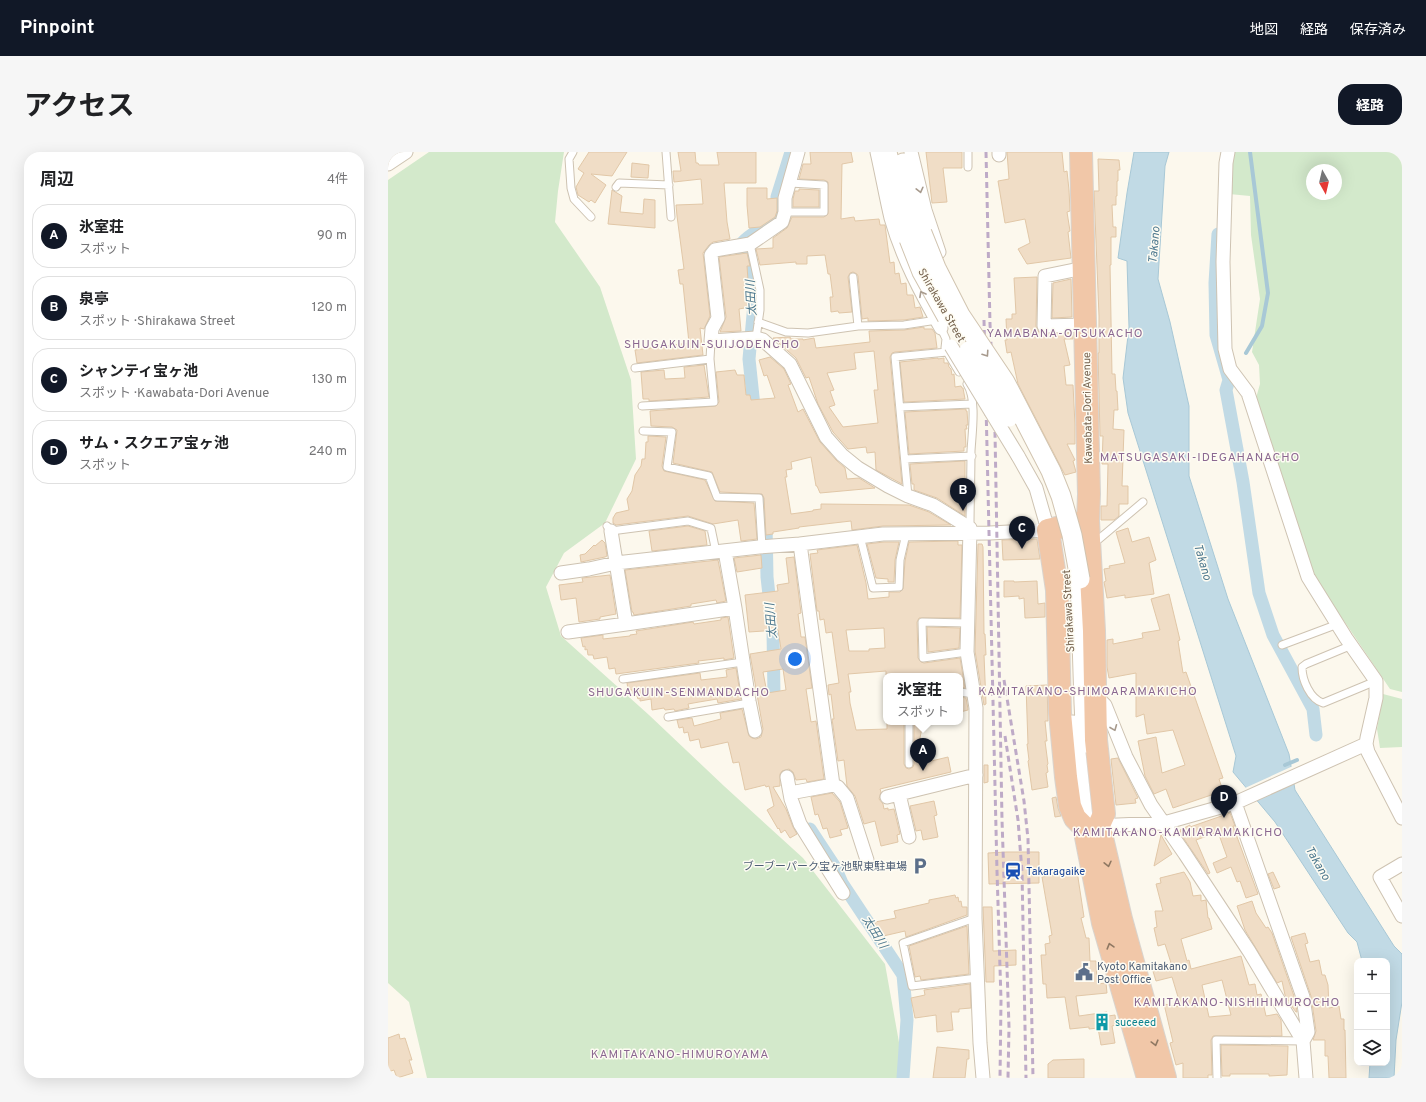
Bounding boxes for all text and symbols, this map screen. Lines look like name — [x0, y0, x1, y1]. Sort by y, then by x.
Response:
text: Pinpoint — [20, 16, 95, 40]
text: 地図 — [1250, 22, 1278, 39]
text: 経路 — [1300, 22, 1328, 39]
text: 保存済み — [1350, 22, 1406, 39]
button: 経路 — [1338, 84, 1402, 125]
text: アクセス — [24, 90, 135, 126]
north arrow — [1306, 164, 1342, 200]
text: 周辺 — [40, 170, 74, 192]
text: 4件 — [327, 172, 348, 188]
one-way arrow — [915, 186, 924, 193]
text: 氷室荘 — [79, 219, 124, 238]
water label: Takano — [1145, 225, 1165, 264]
text: A — [49, 228, 59, 244]
text: 90 m — [317, 228, 347, 244]
text: スポット — [79, 242, 131, 258]
street label: Shirakawa Street — [914, 266, 968, 345]
water label: 太田川 — [743, 278, 761, 316]
text: 泉亭 — [79, 291, 109, 310]
one-way arrow — [919, 291, 927, 298]
text: B — [50, 300, 58, 316]
text: 120 m — [312, 300, 347, 316]
text: スポット · Shirakawa Street — [79, 314, 235, 330]
district label: YAMABANA-OTSUKACHO — [986, 326, 1144, 342]
district label: SHUGAKUIN-SUIJODENCHO — [624, 337, 800, 353]
one-way arrow — [981, 350, 989, 357]
street label: Kawabata-Dori Avenue — [1080, 352, 1096, 464]
text: シャンティ宝ヶ池 — [79, 363, 198, 382]
text: C — [50, 372, 58, 388]
text: 130 m — [312, 372, 347, 388]
text: スポット · Kawabata-Dori Avenue — [79, 386, 269, 402]
text: サム・スクエア宝ヶ池 — [79, 435, 229, 454]
text: D — [49, 444, 59, 460]
text: 240 m — [309, 444, 347, 460]
district label: MATSUGASAKI-IDEGAHANACHO — [1100, 450, 1300, 466]
text: スポット — [79, 458, 131, 474]
pin: B — [950, 478, 976, 511]
pin: C — [1009, 516, 1035, 549]
water label: Takano — [1189, 542, 1215, 583]
street label: Shirakawa Street — [1060, 569, 1078, 653]
water label: 太田川 — [762, 600, 782, 640]
your location — [785, 649, 805, 669]
popup — [883, 673, 963, 725]
text: 氷室荘 — [897, 682, 942, 701]
district label: KAMITAKANO-SHIMOARAMAKICHO — [978, 684, 1198, 700]
district label: SHUGAKUIN-SENMANDACHO — [588, 685, 770, 701]
text: スポット — [897, 705, 949, 721]
one-way arrow — [1110, 724, 1118, 731]
pin: A — [910, 738, 936, 771]
pin: D — [1211, 785, 1237, 818]
district label: KAMITAKANO-KAMIARAMAKICHO — [1073, 825, 1283, 841]
water label: Takano — [1301, 843, 1334, 884]
parking icon: ブーブーパーク宝ヶ池駅東駐車場 — [910, 856, 930, 876]
place label: ブーブーパーク宝ヶ池駅東駐車場 — [743, 860, 907, 874]
one-way arrow — [1103, 860, 1112, 867]
station icon: Takaragaike — [1003, 861, 1023, 881]
place label: Takaragaike — [1026, 865, 1085, 879]
water label: 太田川 — [858, 913, 892, 954]
one-way arrow — [1106, 943, 1115, 950]
map controls — [1354, 958, 1390, 1066]
button: + — [1354, 958, 1390, 994]
place label: Kyoto Kamitakano Post Office — [1097, 960, 1187, 987]
public building icon: Kyoto Kamitakano Post Office — [1074, 962, 1094, 982]
button: − — [1354, 994, 1390, 1030]
district label: KAMITAKANO-NISHIHIMUROCHO — [1134, 995, 1340, 1011]
building icon: suceeed — [1092, 1012, 1112, 1032]
place label: suceeed — [1115, 1016, 1156, 1030]
button: layers — [1354, 1030, 1390, 1066]
one-way arrow — [1151, 1040, 1159, 1047]
district label: KAMITAKANO-HIMUROYAMA — [591, 1047, 769, 1063]

